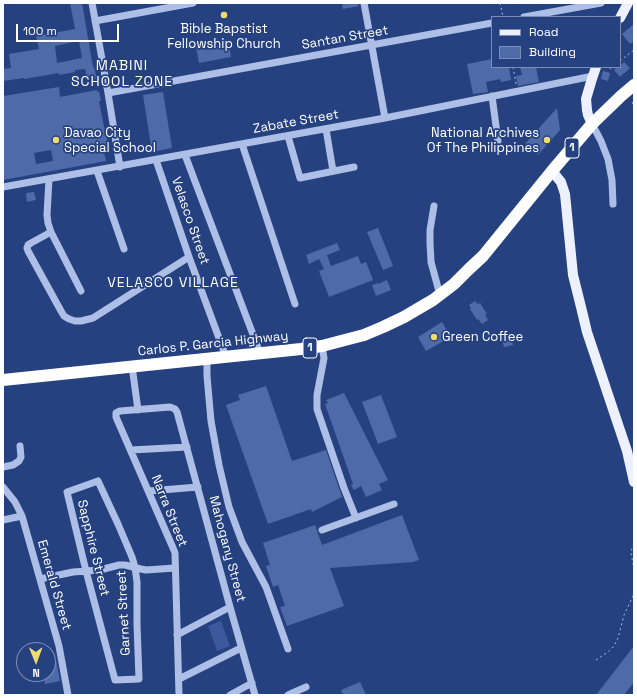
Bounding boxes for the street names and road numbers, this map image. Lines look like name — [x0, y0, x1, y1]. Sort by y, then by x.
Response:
street label: Santan Street — [300, 23, 390, 53]
street label: Zabate Street — [252, 107, 340, 137]
road number: 1 — [565, 138, 579, 158]
street label: Velasco Street — [168, 175, 212, 267]
street label: Carlos P. Garcia Highway — [137, 328, 289, 360]
road number: 1 — [303, 338, 317, 358]
street label: Narra Street — [147, 473, 191, 549]
street label: Mahogany Street — [205, 494, 249, 604]
street label: Sapphire Street — [73, 498, 113, 598]
street label: Emerald Street — [34, 538, 74, 632]
street label: Garnet Street — [114, 570, 134, 656]

